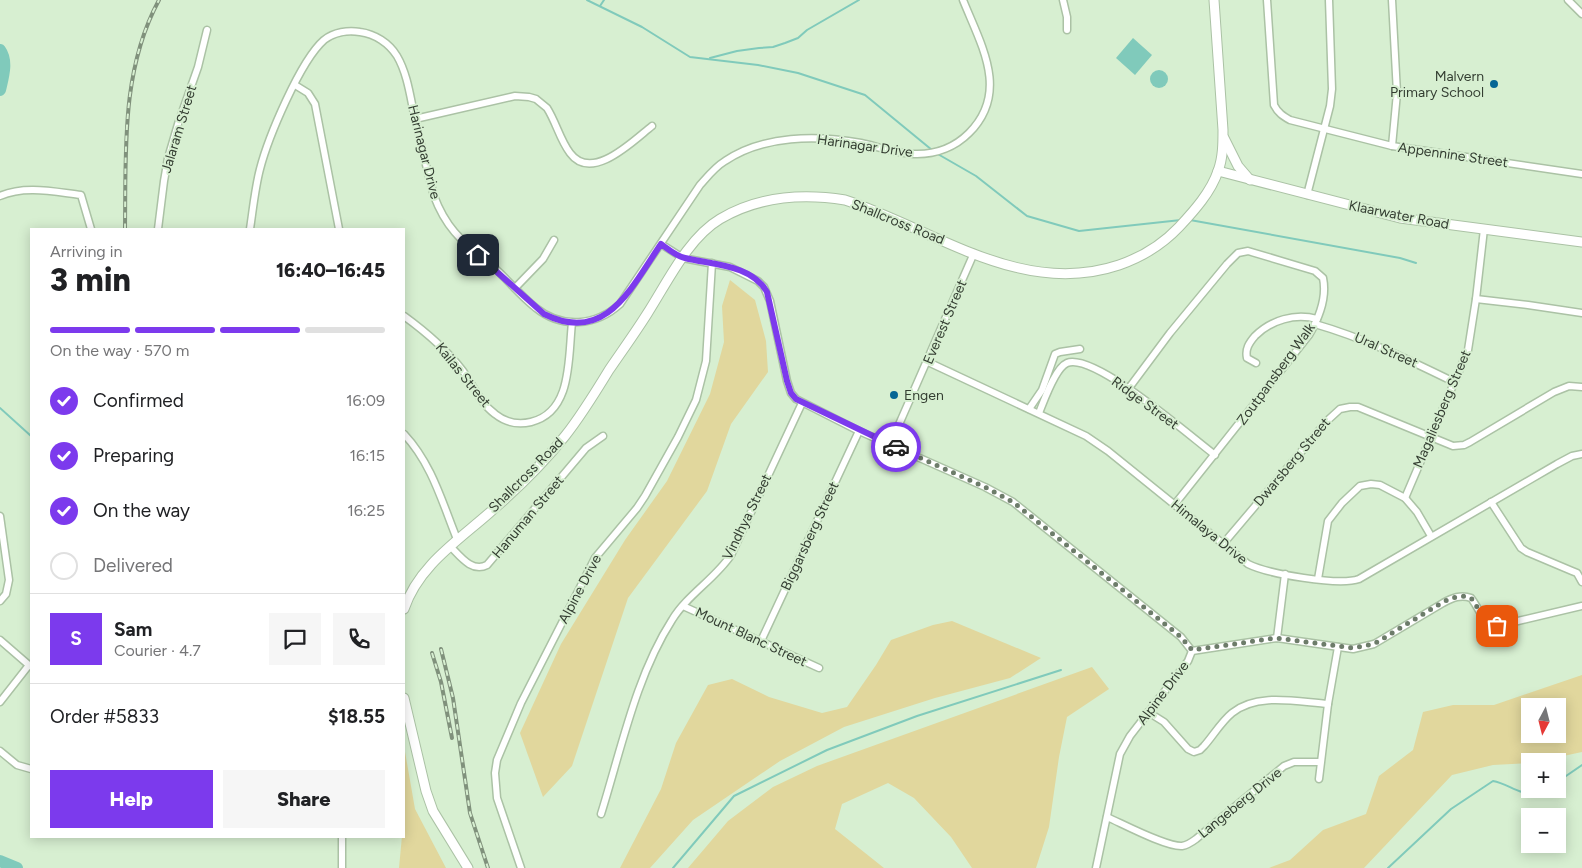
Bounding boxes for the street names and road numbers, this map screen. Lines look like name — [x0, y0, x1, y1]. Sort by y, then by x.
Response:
street label: Jalaram Street — [158, 83, 200, 175]
street label: Harinagar Drive — [404, 103, 444, 201]
street label: Harinagar Drive — [816, 131, 914, 161]
street label: Appennine Street — [1397, 139, 1509, 171]
street label: Shallcross Road — [849, 196, 947, 248]
street label: Klaarwater Road — [1347, 197, 1451, 233]
street label: Everest Street — [920, 277, 970, 367]
street label: Zoutpansberg Walk — [1233, 319, 1319, 428]
street label: Ural Street — [1352, 329, 1420, 371]
street label: Kailas Street — [432, 339, 494, 411]
street label: Magaliesberg Street — [1410, 348, 1474, 470]
street label: Ridge Street — [1108, 373, 1182, 433]
street label: Dwarsberg Street — [1250, 414, 1334, 510]
street label: Shallcross Road — [485, 434, 567, 516]
street label: Vindhya Street — [719, 471, 775, 563]
street label: Hanuman Street — [488, 472, 568, 562]
street label: Biggarsberg Street — [777, 479, 843, 593]
street label: Himalaya Drive — [1167, 496, 1251, 568]
street label: Alpine Drive — [555, 551, 605, 626]
street label: Mount Blanc Street — [693, 604, 809, 670]
street label: Alpine Drive — [1134, 658, 1193, 728]
street label: Langeberg Drive — [1195, 764, 1286, 842]

